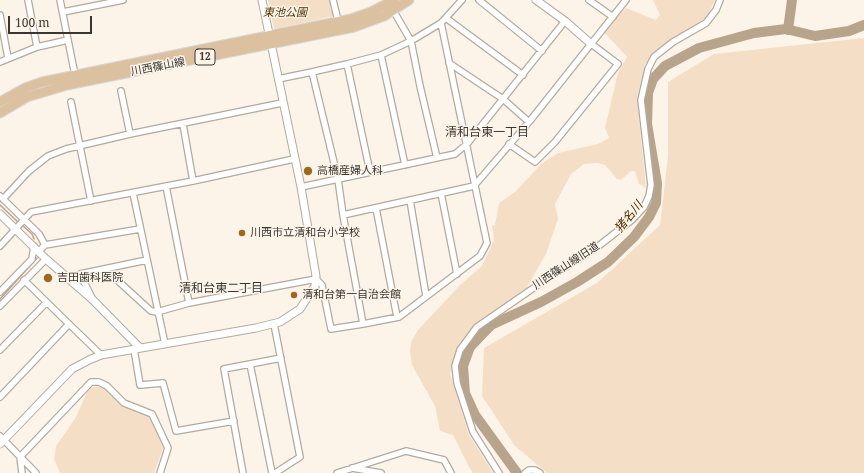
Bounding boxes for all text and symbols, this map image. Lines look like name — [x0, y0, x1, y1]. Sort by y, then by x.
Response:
park label: 東池公園 — [263, 6, 307, 20]
scale bar — [10, 8, 94, 34]
text: 100 m — [15, 14, 50, 31]
road number: 12 — [195, 49, 215, 65]
street label: 川西篠山線 — [130, 55, 186, 79]
district label: 清和台東一丁目 — [445, 126, 529, 140]
place label: 高橋産婦人科 — [317, 164, 383, 178]
marker: 高橋産婦人科 — [302, 165, 314, 177]
water label: 猪名川 — [612, 198, 646, 236]
place label: 川西市立清和台小学校 — [250, 226, 360, 240]
marker: 川西市立清和台小学校 — [237, 228, 247, 238]
street label: 川西篠山線旧道 — [530, 239, 602, 293]
place label: 吉田歯科医院 — [57, 271, 123, 285]
marker: 吉田歯科医院 — [42, 272, 54, 284]
district label: 清和台東二丁目 — [179, 282, 263, 296]
place label: 清和台第一自治会館 — [302, 288, 401, 302]
marker: 清和台第一自治会館 — [289, 290, 299, 300]

